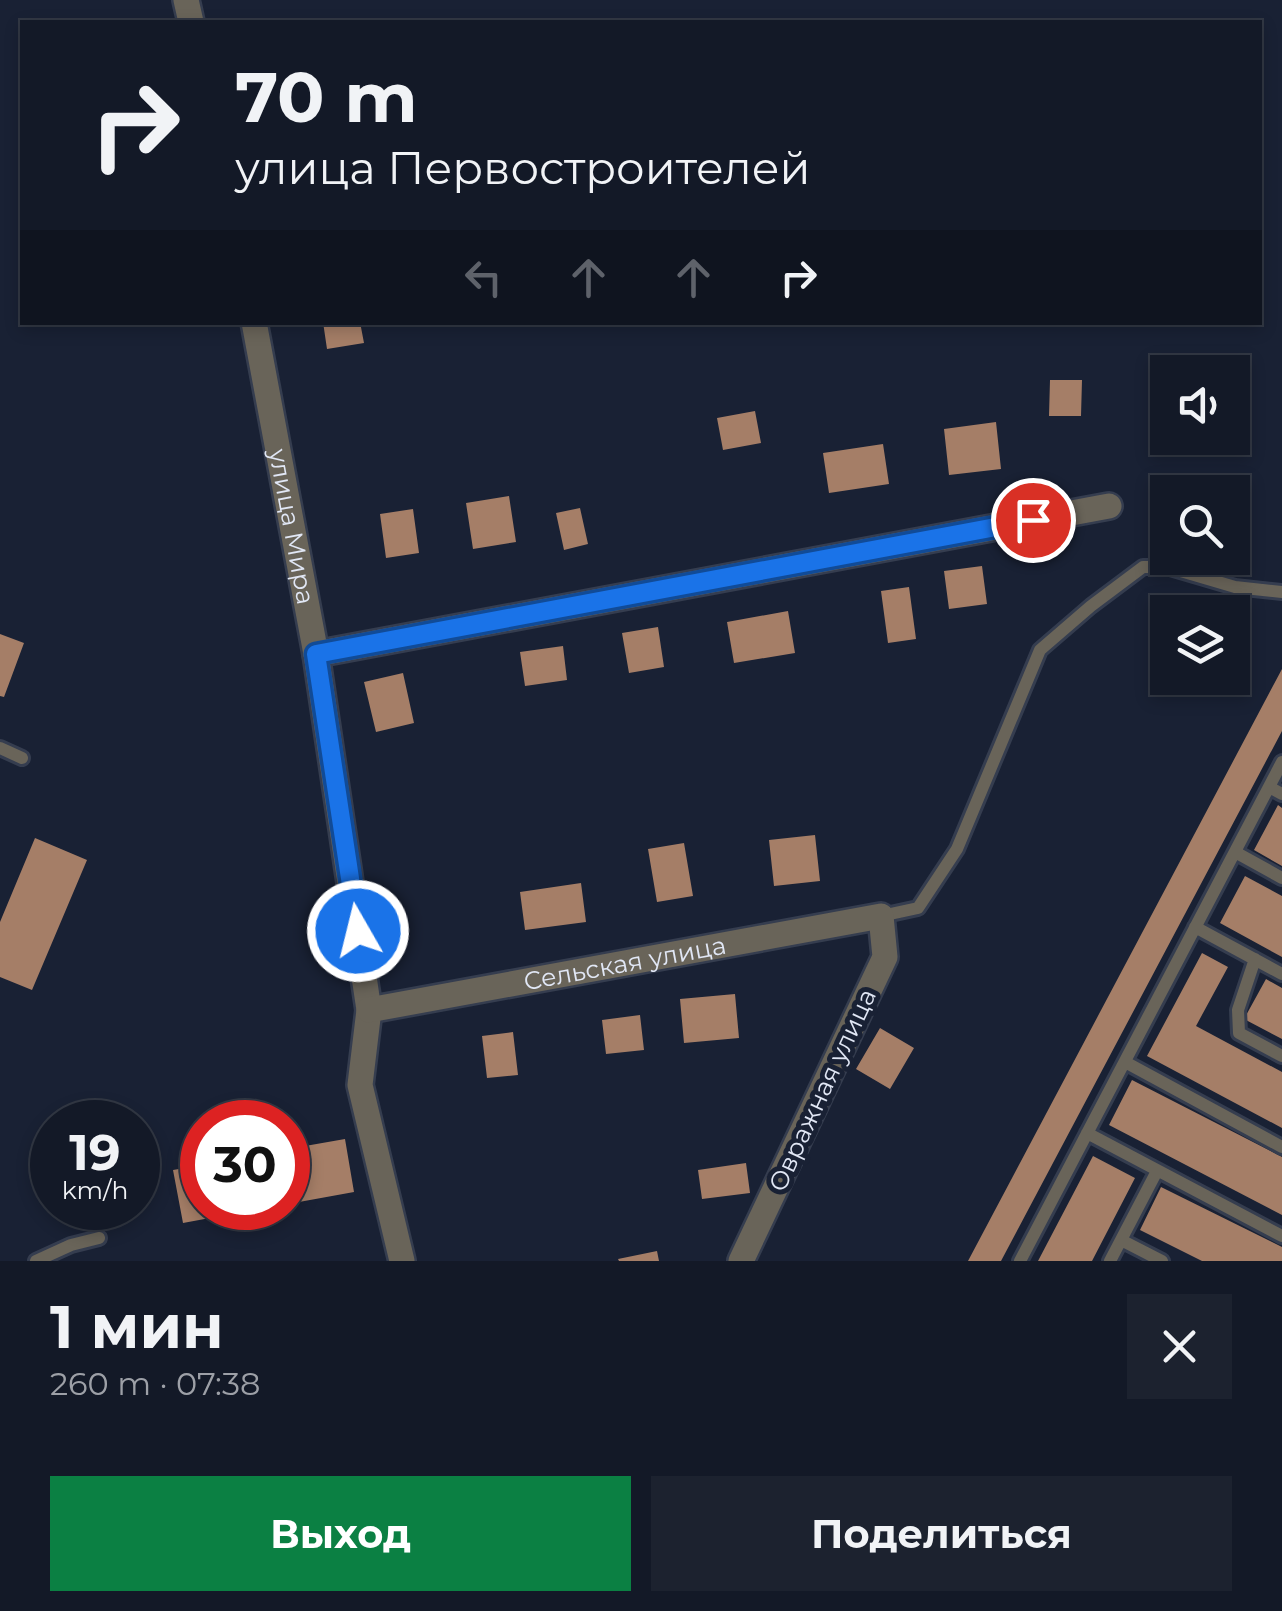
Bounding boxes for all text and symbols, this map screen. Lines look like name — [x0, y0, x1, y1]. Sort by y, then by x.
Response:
text: 70 m — [235, 54, 418, 140]
icon: right — [70, 60, 200, 190]
text: улица Первостроителей — [235, 140, 810, 195]
icon: left — [456, 250, 511, 305]
icon: ahead — [561, 250, 616, 305]
icon: ahead — [666, 250, 721, 305]
icon: right — [771, 250, 826, 305]
map controls — [1150, 355, 1250, 695]
button: sound — [1150, 355, 1250, 455]
street label: улица Мира — [263, 445, 321, 607]
button: search — [1150, 475, 1250, 575]
pin — [991, 478, 1076, 563]
icon: arrive — [1006, 493, 1061, 548]
button: layers — [1150, 595, 1250, 695]
position arrow — [306, 879, 410, 983]
street label: Сельская улица — [521, 930, 728, 996]
street label: Овражная улица — [762, 984, 882, 1196]
speed limit sign: 30 — [180, 1100, 310, 1230]
text: 19 — [69, 1122, 121, 1183]
text: km/h — [62, 1175, 128, 1205]
text: 1 мин — [50, 1290, 224, 1363]
button: close — [1127, 1294, 1232, 1399]
text: 260 m · 07:38 — [50, 1364, 260, 1403]
button: Выход — [50, 1476, 631, 1591]
button: Поделиться — [651, 1476, 1232, 1591]

